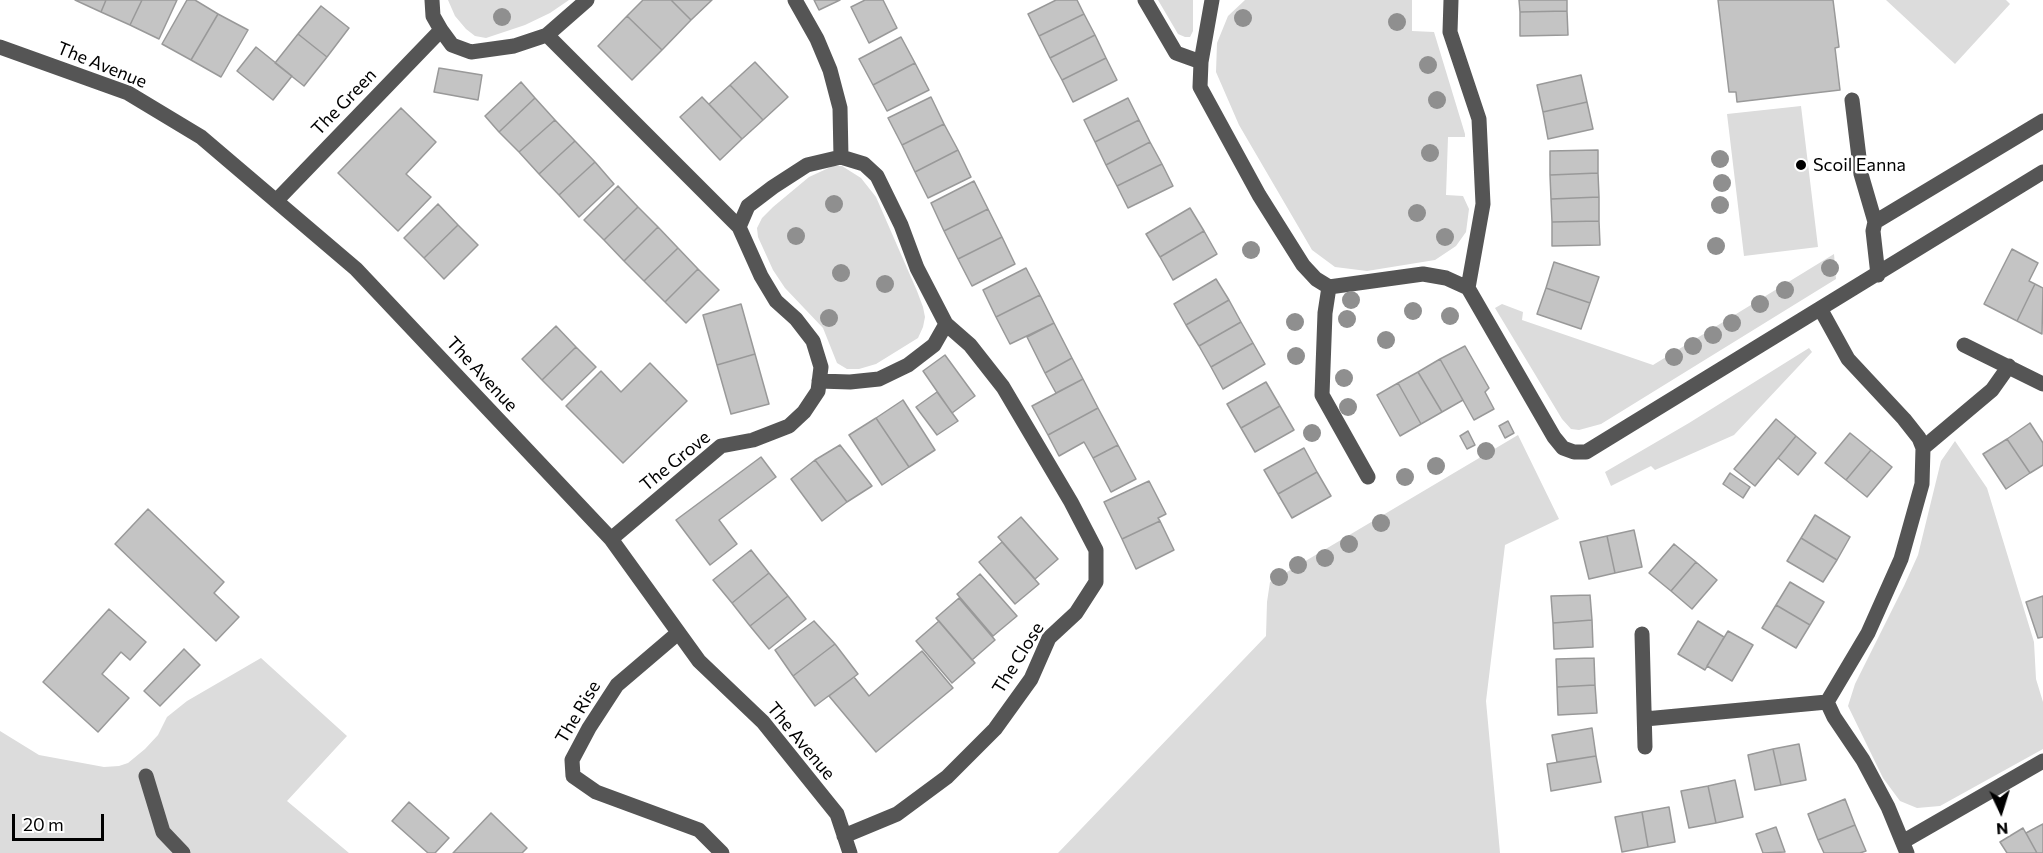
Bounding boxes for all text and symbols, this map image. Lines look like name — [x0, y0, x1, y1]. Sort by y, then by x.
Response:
street label: The Avenue — [54, 37, 150, 93]
street label: The Green — [307, 64, 381, 140]
place label: Scoil Eanna — [1813, 154, 1906, 176]
marker: Scoil Eanna — [1794, 158, 1808, 172]
street label: The Avenue — [442, 332, 522, 416]
street label: The Grove — [636, 426, 714, 496]
street label: The Close — [988, 618, 1048, 698]
street label: The Rise — [551, 677, 605, 747]
street label: The Avenue — [762, 698, 840, 784]
north arrow — [1971, 781, 2031, 841]
scale bar — [15, 802, 106, 840]
text: 20 m — [23, 813, 64, 835]
text: N — [1996, 820, 2009, 839]

